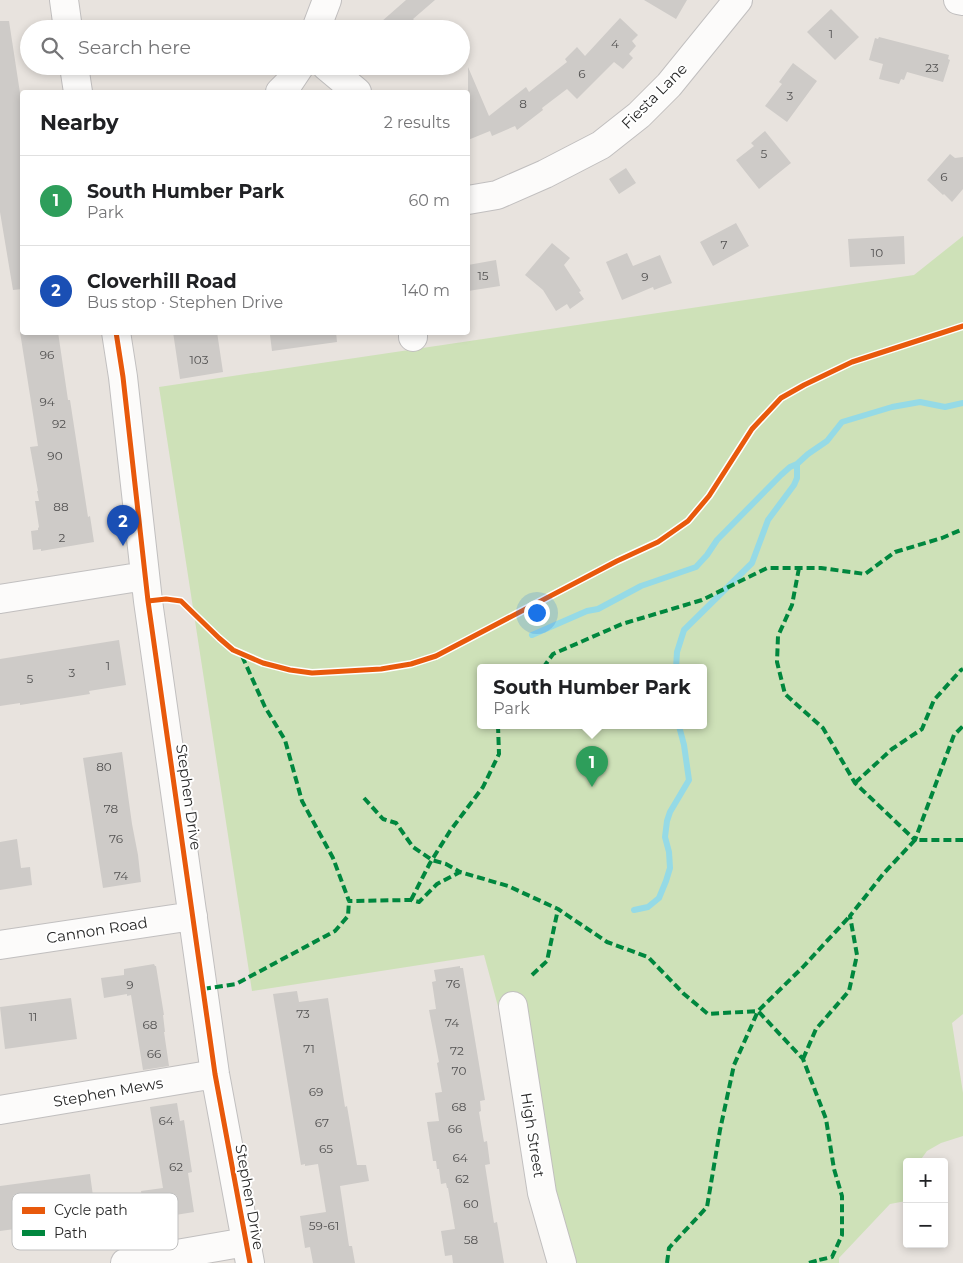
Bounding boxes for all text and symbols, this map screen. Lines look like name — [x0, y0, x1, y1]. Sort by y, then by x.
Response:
search box — [20, 20, 470, 75]
house number: 1 — [829, 26, 833, 41]
icon: search — [38, 34, 66, 62]
text: Search here — [78, 36, 191, 59]
house number: 4 — [611, 36, 619, 51]
street label: Fiesta Lane — [617, 59, 691, 133]
house number: 23 — [925, 60, 939, 75]
house number: 6 — [578, 66, 586, 81]
house number: 3 — [787, 88, 794, 103]
house number: 8 — [519, 96, 527, 111]
text: Nearby — [40, 110, 119, 135]
text: 2 results — [384, 113, 450, 132]
house number: 5 — [761, 146, 768, 161]
house number: 6 — [940, 169, 948, 184]
text: South Humber Park — [87, 180, 284, 203]
text: 1 — [53, 191, 59, 210]
text: 60 m — [408, 191, 450, 210]
text: Park — [87, 203, 124, 222]
house number: 7 — [720, 237, 728, 252]
house number: 10 — [871, 245, 883, 260]
house number: 15 — [477, 268, 489, 283]
house number: 9 — [641, 269, 649, 284]
text: Cloverhill Road — [87, 270, 237, 293]
text: 2 — [51, 281, 61, 300]
text: 140 m — [402, 281, 450, 300]
text: Bus stop · Stephen Drive — [87, 293, 283, 312]
house number: 96 — [40, 347, 54, 362]
house number: 103 — [190, 352, 209, 367]
house number: 94 — [39, 394, 55, 409]
house number: 92 — [52, 416, 66, 431]
house number: 90 — [47, 448, 63, 463]
house number: 88 — [53, 499, 69, 514]
pin: 2 — [107, 505, 139, 546]
house number: 2 — [59, 530, 66, 545]
your location — [524, 600, 550, 626]
house number: 1 — [106, 658, 110, 673]
popup — [477, 664, 707, 729]
house number: 3 — [69, 665, 76, 680]
house number: 5 — [27, 671, 34, 686]
text: South Humber Park — [493, 676, 691, 699]
text: Park — [493, 699, 530, 718]
street label: Stephen Drive — [172, 743, 206, 851]
pin: 1 — [576, 746, 608, 787]
house number: 80 — [96, 759, 112, 774]
house number: 78 — [104, 801, 119, 816]
house number: 76 — [109, 831, 123, 846]
house number: 74 — [114, 868, 128, 883]
street label: Cannon Road — [45, 913, 149, 947]
house number: 76 — [446, 976, 460, 991]
house number: 9 — [126, 977, 134, 992]
house number: 73 — [296, 1006, 310, 1021]
house number: 11 — [29, 1009, 37, 1024]
house number: 74 — [445, 1015, 459, 1030]
house number: 68 — [143, 1017, 158, 1032]
house number: 71 — [303, 1041, 315, 1056]
house number: 72 — [450, 1043, 464, 1058]
house number: 66 — [147, 1046, 161, 1061]
house number: 70 — [452, 1063, 466, 1078]
street label: Stephen Mews — [52, 1073, 164, 1111]
house number: 69 — [309, 1084, 323, 1099]
street label: High Street — [517, 1091, 549, 1179]
house number: 68 — [452, 1099, 467, 1114]
house number: 64 — [158, 1113, 174, 1128]
house number: 67 — [315, 1115, 329, 1130]
house number: 66 — [448, 1121, 462, 1136]
house number: 65 — [319, 1141, 333, 1156]
street label: Stephen Drive — [231, 1143, 269, 1251]
house number: 64 — [452, 1150, 468, 1165]
map controls — [903, 1158, 948, 1248]
button: + — [903, 1158, 948, 1203]
house number: 62 — [169, 1159, 183, 1174]
house number: 62 — [455, 1171, 469, 1186]
legend — [12, 1193, 178, 1250]
house number: 60 — [463, 1196, 479, 1211]
text: Cycle path — [54, 1201, 128, 1219]
button: − — [903, 1203, 948, 1248]
house number: 59-61 — [309, 1218, 339, 1233]
text: Path — [54, 1224, 87, 1242]
house number: 58 — [464, 1232, 479, 1247]

